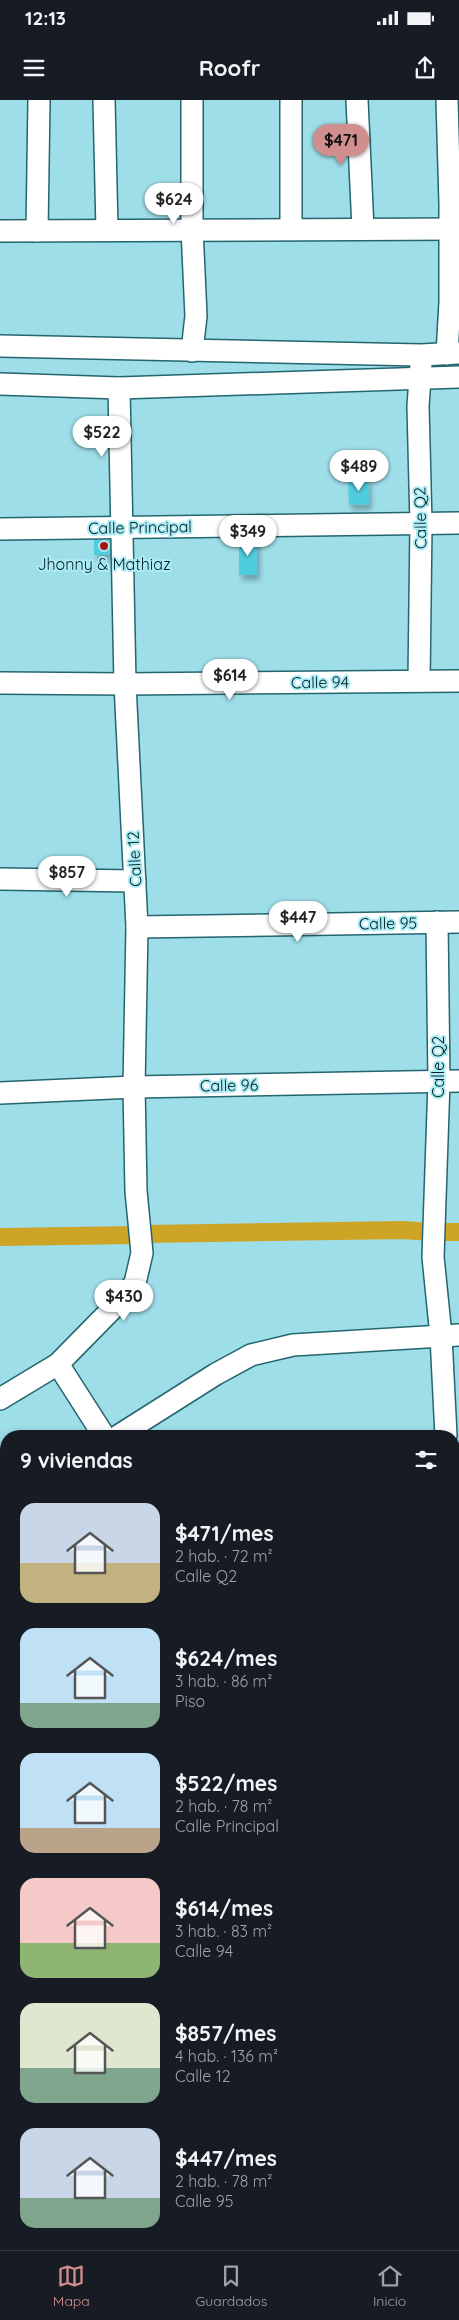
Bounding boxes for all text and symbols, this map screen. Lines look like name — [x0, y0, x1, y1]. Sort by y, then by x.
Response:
text: 12:13 — [25, 6, 66, 30]
icon: menu — [20, 54, 48, 82]
text: Roofr — [199, 54, 260, 82]
icon: share — [411, 54, 439, 82]
pin: $471 — [311, 123, 371, 166]
text: $471 — [324, 130, 358, 150]
pin: $624 — [144, 182, 204, 225]
text: $624 — [156, 189, 192, 209]
pin: $522 — [72, 416, 132, 458]
text: $522 — [84, 422, 120, 442]
pin: $489 — [329, 450, 389, 492]
text: $489 — [341, 456, 377, 476]
street label: Calle Q2 — [409, 487, 431, 549]
pin: $349 — [218, 514, 278, 557]
street label: Calle Principal — [88, 516, 192, 538]
text: $349 — [230, 521, 266, 541]
marker: Jhonny & Mathiaz — [98, 540, 110, 552]
place label: Jhonny & Mathiaz — [37, 554, 171, 574]
pin: $614 — [200, 658, 260, 701]
text: $614 — [213, 665, 247, 685]
street label: Calle 94 — [291, 671, 349, 693]
street label: Calle 12 — [123, 831, 145, 887]
pin: $857 — [37, 856, 97, 898]
text: $857 — [49, 862, 85, 882]
pin: $447 — [268, 900, 328, 943]
text: $447 — [280, 907, 316, 927]
street label: Calle 95 — [359, 912, 417, 934]
street label: Calle Q2 — [428, 1036, 448, 1098]
street label: Calle 96 — [200, 1074, 259, 1096]
pin: $430 — [94, 1280, 154, 1322]
text: $430 — [105, 1286, 143, 1306]
icon: filters — [412, 1446, 440, 1474]
text: 9 viviendas — [20, 1447, 133, 1473]
text: $471/mes — [175, 1520, 274, 1546]
icon: home — [60, 1523, 120, 1583]
text: 2 hab. · 72 m² — [175, 1546, 273, 1566]
text: Calle Q2 — [175, 1566, 237, 1586]
text: $624/mes — [175, 1645, 277, 1671]
icon: home — [60, 1648, 120, 1708]
text: 3 hab. · 86 m² — [175, 1671, 272, 1691]
text: Piso — [175, 1691, 205, 1711]
text: $522/mes — [175, 1770, 277, 1796]
icon: home — [60, 1773, 120, 1833]
text: 2 hab. · 78 m² — [175, 1796, 272, 1816]
text: Calle Principal — [175, 1816, 279, 1836]
text: $614/mes — [175, 1895, 273, 1921]
icon: home — [60, 1898, 120, 1958]
text: 3 hab. · 83 m² — [175, 1921, 272, 1941]
text: Calle 94 — [175, 1941, 233, 1961]
text: $857/mes — [175, 2020, 276, 2046]
icon: home — [60, 2023, 120, 2083]
text: 4 hab. · 136 m² — [175, 2046, 278, 2066]
text: Calle 12 — [175, 2066, 231, 2086]
text: $447/mes — [175, 2145, 277, 2171]
icon: home — [60, 2148, 120, 2208]
text: 2 hab. · 78 m² — [175, 2171, 272, 2191]
text: Calle 95 — [175, 2191, 233, 2211]
tab: Mapa — [53, 2262, 90, 2310]
tab: Guardados — [195, 2262, 267, 2310]
tab: Inicio — [373, 2262, 406, 2310]

